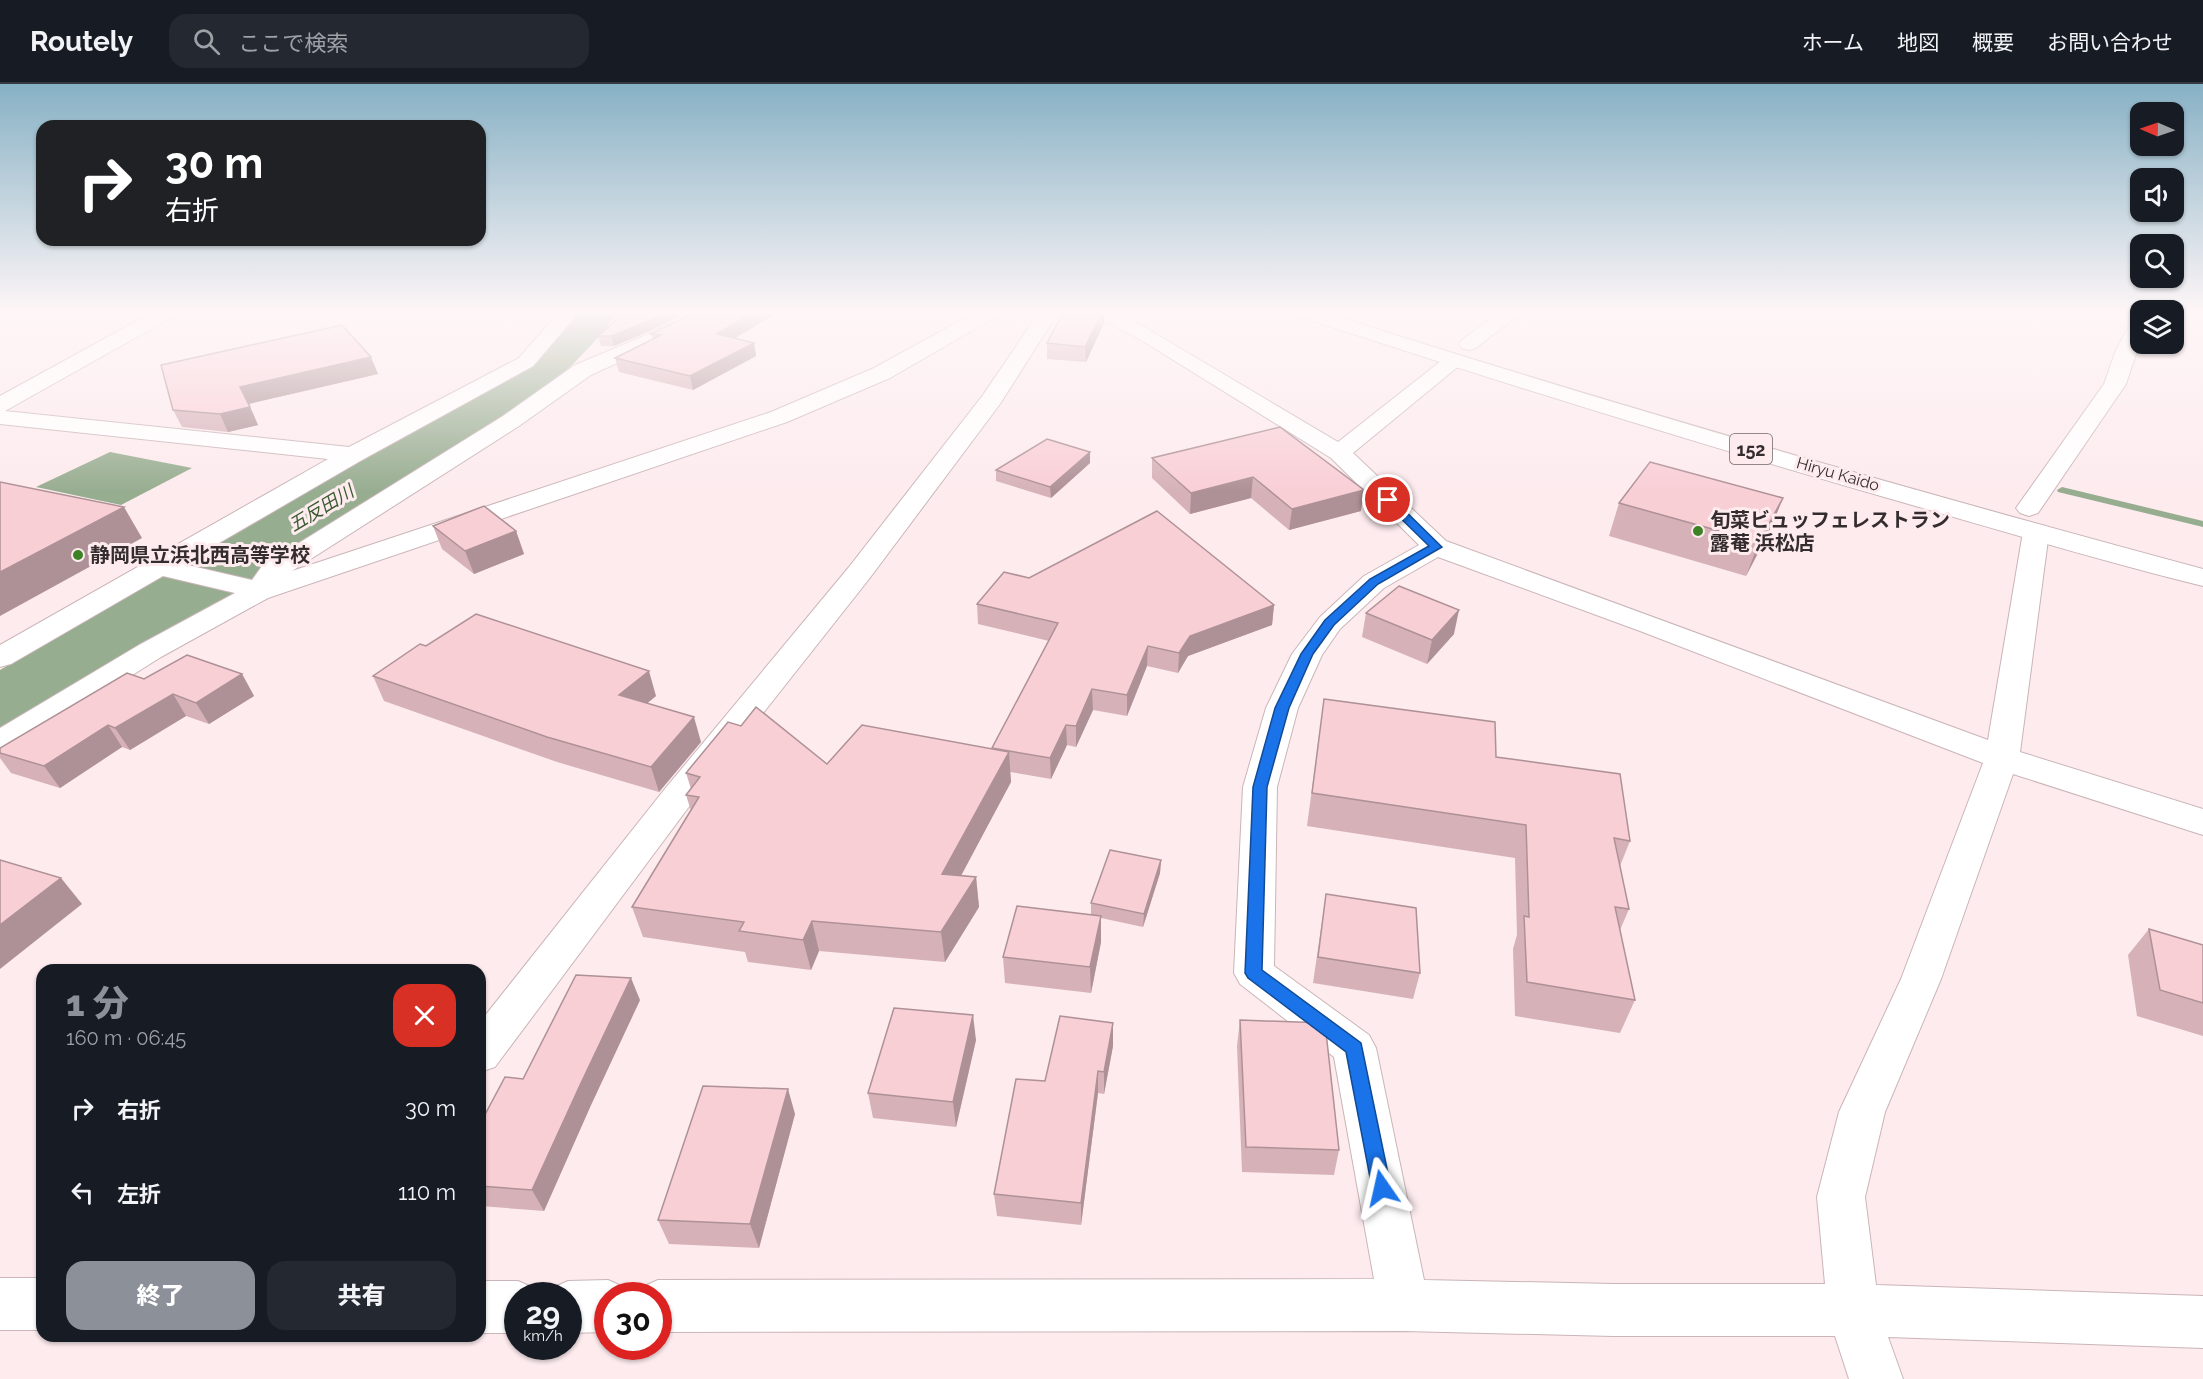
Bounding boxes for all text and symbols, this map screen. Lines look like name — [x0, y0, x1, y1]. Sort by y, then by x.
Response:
search box — [169, 14, 589, 68]
text: Routely — [30, 25, 133, 58]
icon: search — [190, 25, 223, 58]
text: ここで検索 — [238, 30, 348, 56]
text: ホーム — [1802, 30, 1864, 55]
text: 地図 — [1897, 30, 1939, 55]
text: 概要 — [1972, 30, 2014, 55]
text: お問い合わせ — [2047, 30, 2173, 55]
north arrow — [2130, 102, 2184, 156]
map controls — [2130, 102, 2184, 354]
text: 30 m — [165, 139, 263, 188]
icon: right — [66, 144, 144, 222]
button: sound — [2130, 168, 2184, 222]
text: 右折 — [165, 195, 219, 226]
button: search — [2130, 234, 2184, 288]
button: layers — [2130, 300, 2184, 354]
road number: 152 — [1730, 434, 1772, 464]
street label: Hiryu Kaido — [1794, 453, 1882, 495]
pin — [1362, 474, 1413, 525]
water label: 五反田川 — [285, 479, 359, 536]
icon: arrive — [1371, 483, 1404, 516]
place label: 旬菜ビュッフェレストラン 露菴 浜松店 — [1710, 508, 1950, 555]
marker: 旬菜ビュッフェレストラン 露菴 浜松店 — [1691, 524, 1705, 538]
place label: 静岡県立浜北西高等学校 — [90, 543, 310, 567]
marker: 静岡県立浜北西高等学校 — [71, 548, 85, 562]
text: 1 分 — [66, 982, 129, 1024]
button: close — [393, 984, 456, 1047]
text: 160 m · 06:45 — [66, 1026, 186, 1050]
icon: right — [66, 1092, 99, 1125]
text: 30 m — [405, 1095, 456, 1121]
text: 右折 — [117, 1097, 161, 1123]
position arrow — [1350, 1156, 1414, 1220]
icon: left — [66, 1176, 99, 1209]
text: 110 m — [398, 1179, 456, 1205]
text: 左折 — [117, 1181, 161, 1207]
button: 終了 — [66, 1261, 255, 1330]
button: 共有 — [267, 1261, 456, 1330]
speed limit sign: 30 — [594, 1282, 672, 1360]
text: 29 — [526, 1296, 560, 1331]
text: km/h — [523, 1327, 563, 1345]

